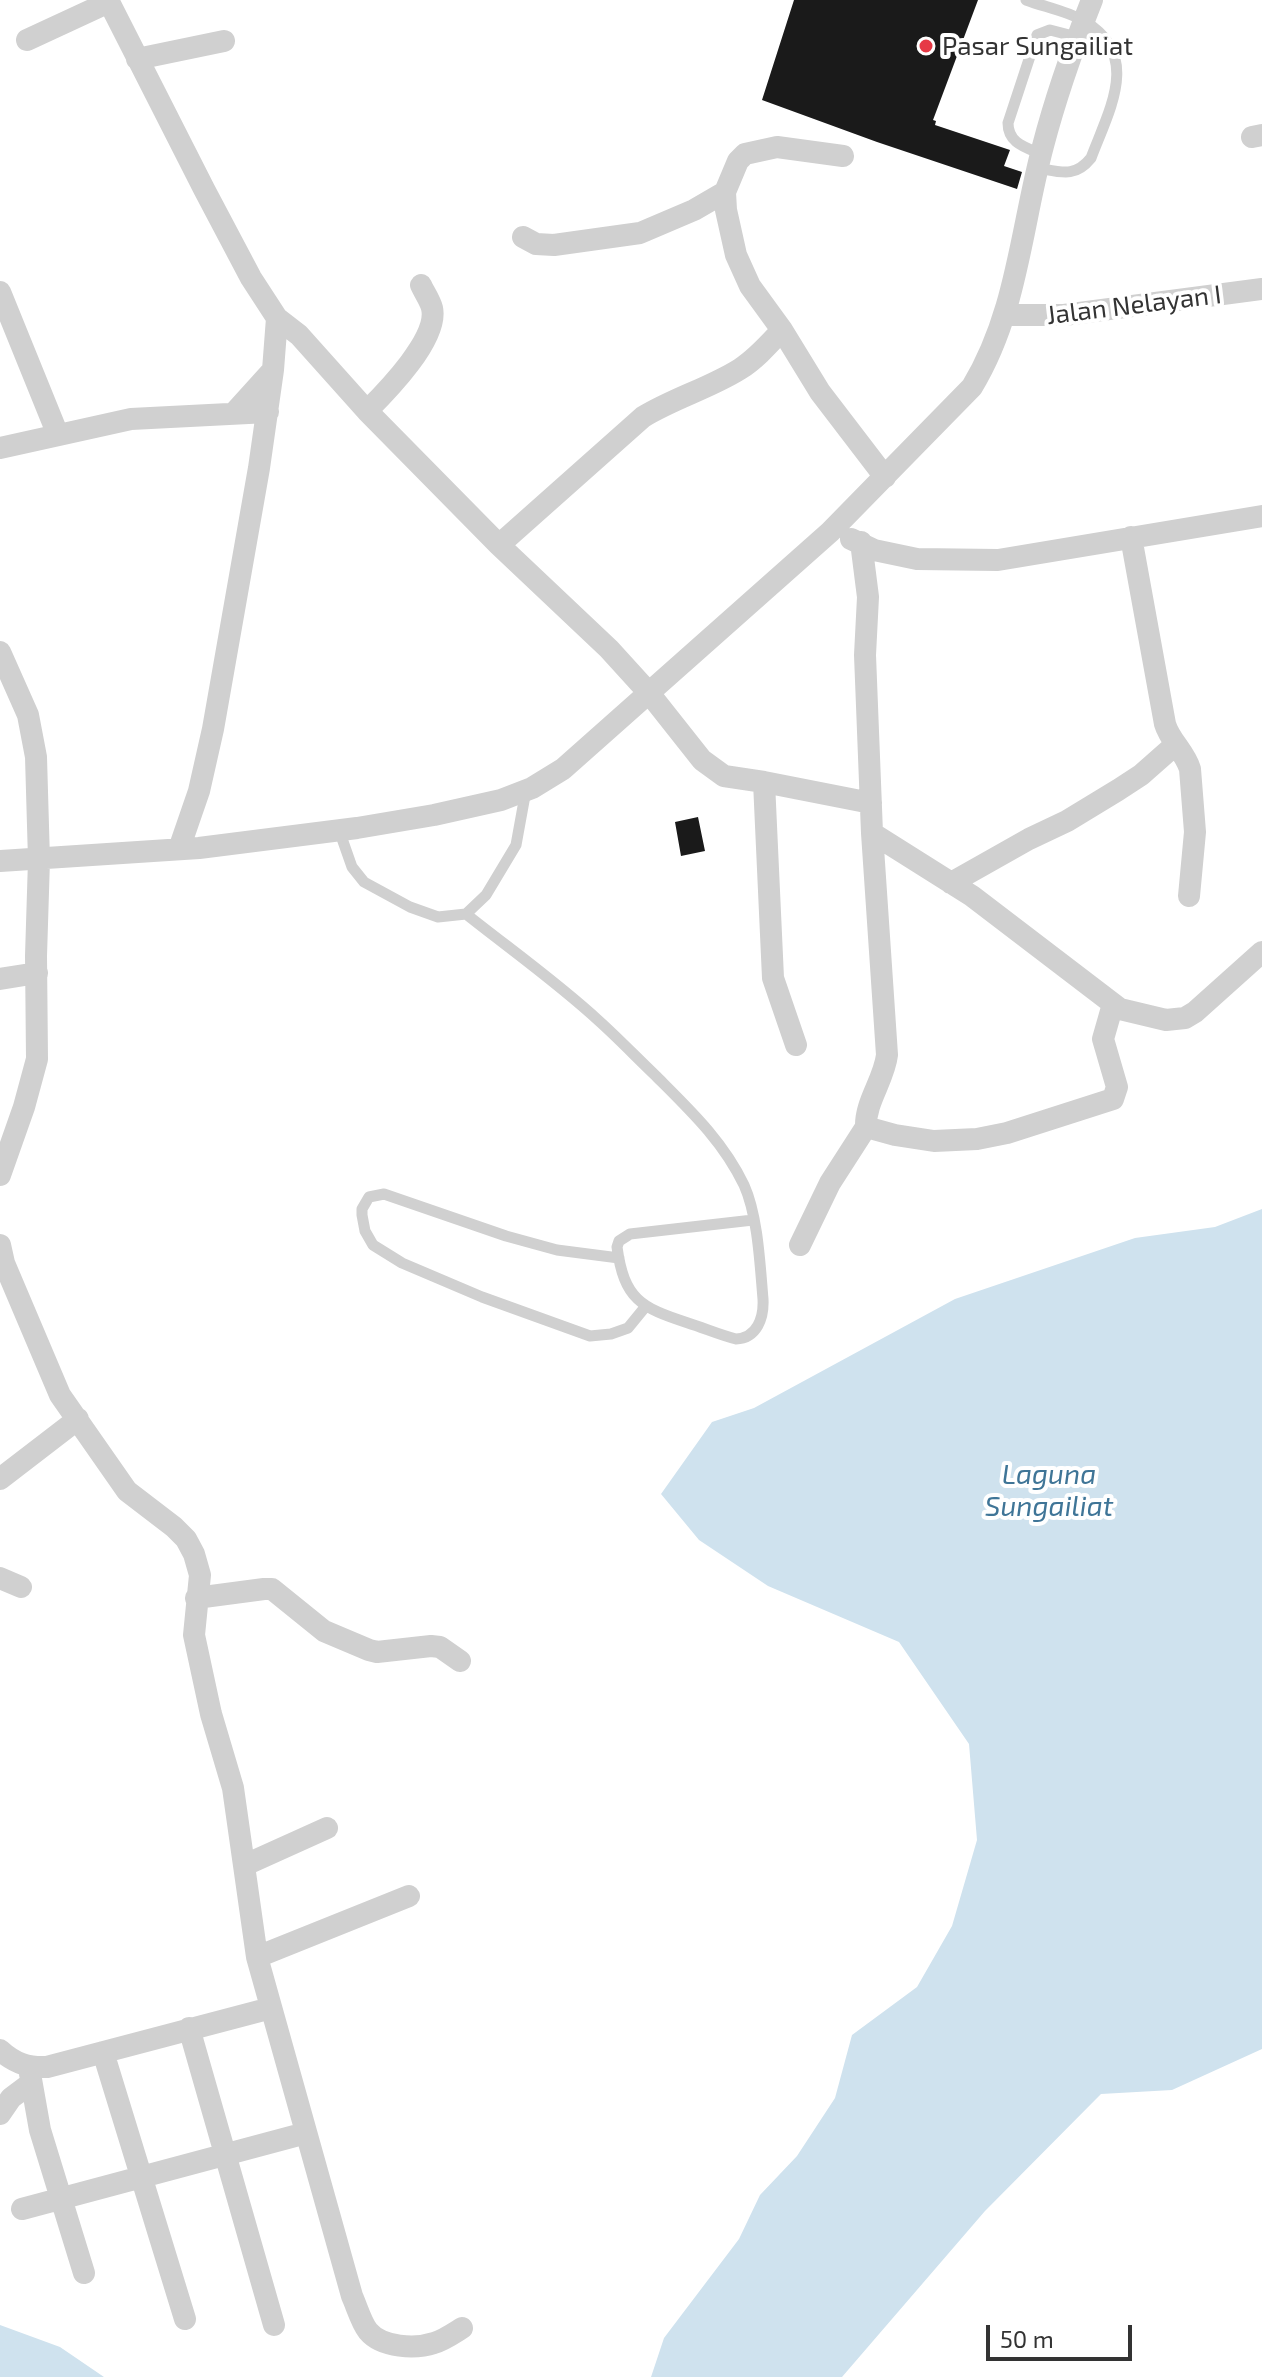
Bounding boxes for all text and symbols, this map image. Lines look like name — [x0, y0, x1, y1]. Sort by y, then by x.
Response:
place label: Pasar Sungailiat — [942, 30, 1133, 62]
marker: Pasar Sungailiat — [917, 37, 935, 55]
street label: Jalan Nelayan I — [1045, 279, 1223, 331]
water label: Laguna Sungailiat — [985, 1458, 1113, 1524]
scale bar — [990, 2309, 1136, 2359]
text: 50 m — [1000, 2324, 1054, 2353]

